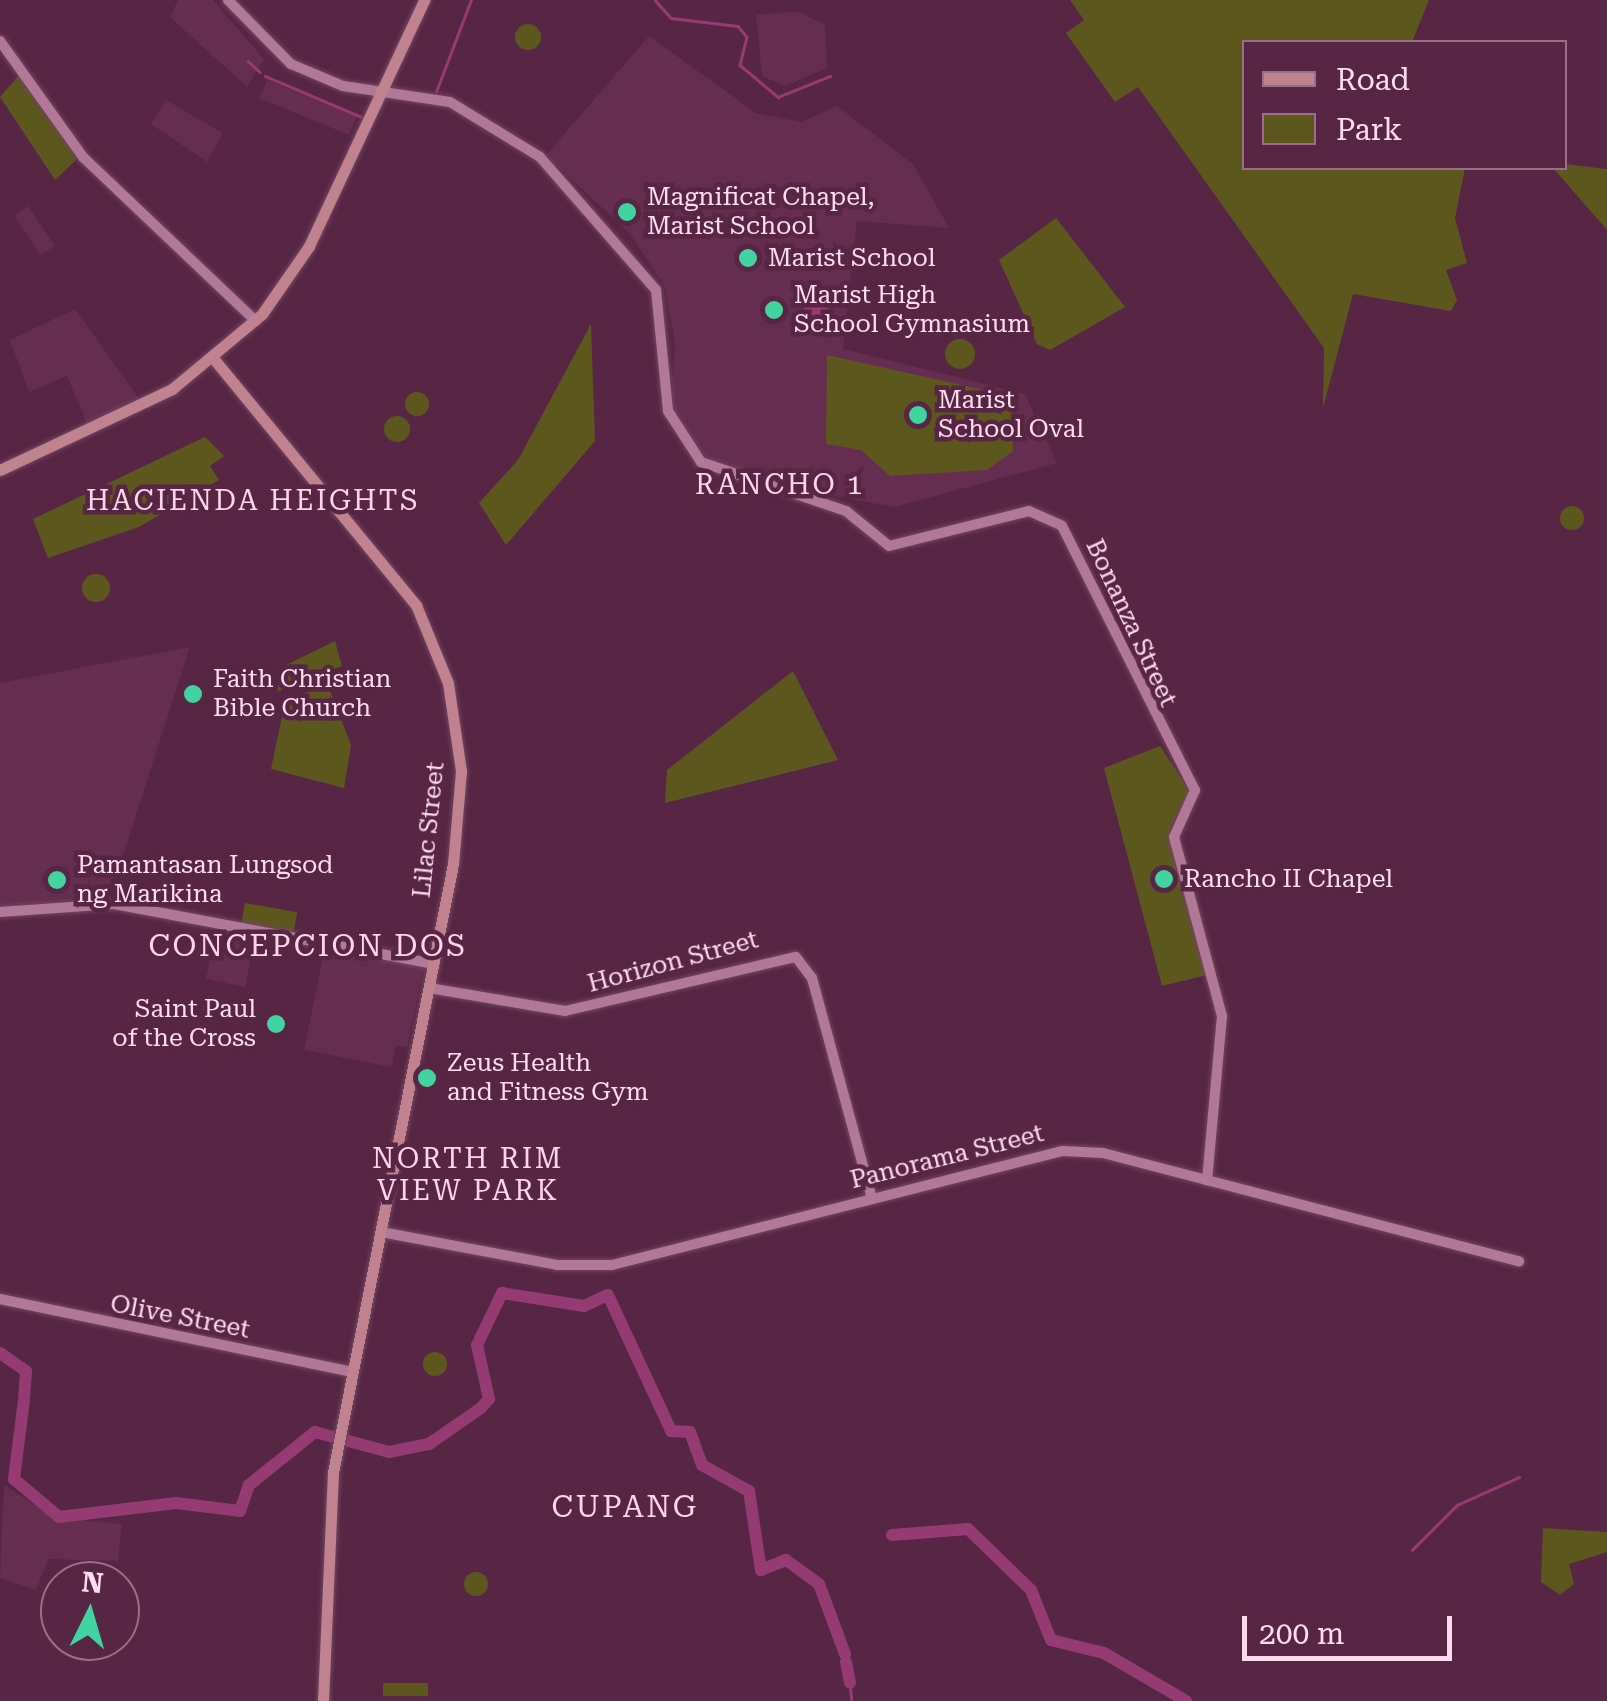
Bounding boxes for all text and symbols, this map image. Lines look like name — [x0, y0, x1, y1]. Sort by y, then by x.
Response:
legend — [1242, 40, 1567, 170]
text: Road — [1336, 62, 1410, 97]
text: Park — [1336, 112, 1402, 147]
place label: Magnificat Chapel, Marist School — [647, 183, 874, 242]
marker: Magnificat Chapel, Marist School — [616, 201, 638, 223]
place label: Marist School — [768, 243, 936, 273]
marker: Marist School — [737, 247, 759, 269]
place label: Marist High School Gymnasium — [794, 281, 1030, 340]
marker: Marist High School Gymnasium — [763, 299, 785, 321]
place label: Marist School Oval — [938, 386, 1084, 445]
marker: Marist School Oval — [907, 404, 929, 426]
district label: RANCHO 1 — [695, 468, 865, 502]
district label: HACIENDA HEIGHTS — [86, 484, 420, 518]
street label: Bonanza Street — [1079, 534, 1183, 712]
place label: Faith Christian Bible Church — [213, 665, 391, 724]
marker: Faith Christian Bible Church — [182, 683, 204, 705]
street label: Lilac Street — [407, 761, 451, 899]
place label: Pamantasan Lungsod ng Marikina — [77, 851, 333, 910]
place label: Rancho II Chapel — [1184, 864, 1393, 894]
marker: Rancho II Chapel — [1153, 868, 1175, 890]
marker: Pamantasan Lungsod ng Marikina — [46, 869, 68, 891]
street label: Horizon Street — [584, 925, 762, 999]
district label: CONCEPCION DOS — [149, 928, 467, 964]
place label: Saint Paul of the Cross — [112, 995, 256, 1054]
marker: Saint Paul of the Cross — [265, 1013, 287, 1035]
place label: Zeus Health and Fitness Gym — [447, 1049, 649, 1108]
marker: Zeus Health and Fitness Gym — [416, 1067, 438, 1089]
street label: Panorama Street — [847, 1118, 1047, 1196]
district label: NORTH RIM VIEW PARK — [372, 1142, 564, 1208]
street label: Olive Street — [108, 1289, 252, 1345]
district label: CUPANG — [552, 1489, 698, 1525]
north arrow — [40, 1561, 140, 1661]
text: N — [80, 1565, 105, 1600]
scale bar — [1247, 1596, 1457, 1658]
text: 200 m — [1259, 1616, 1344, 1651]

